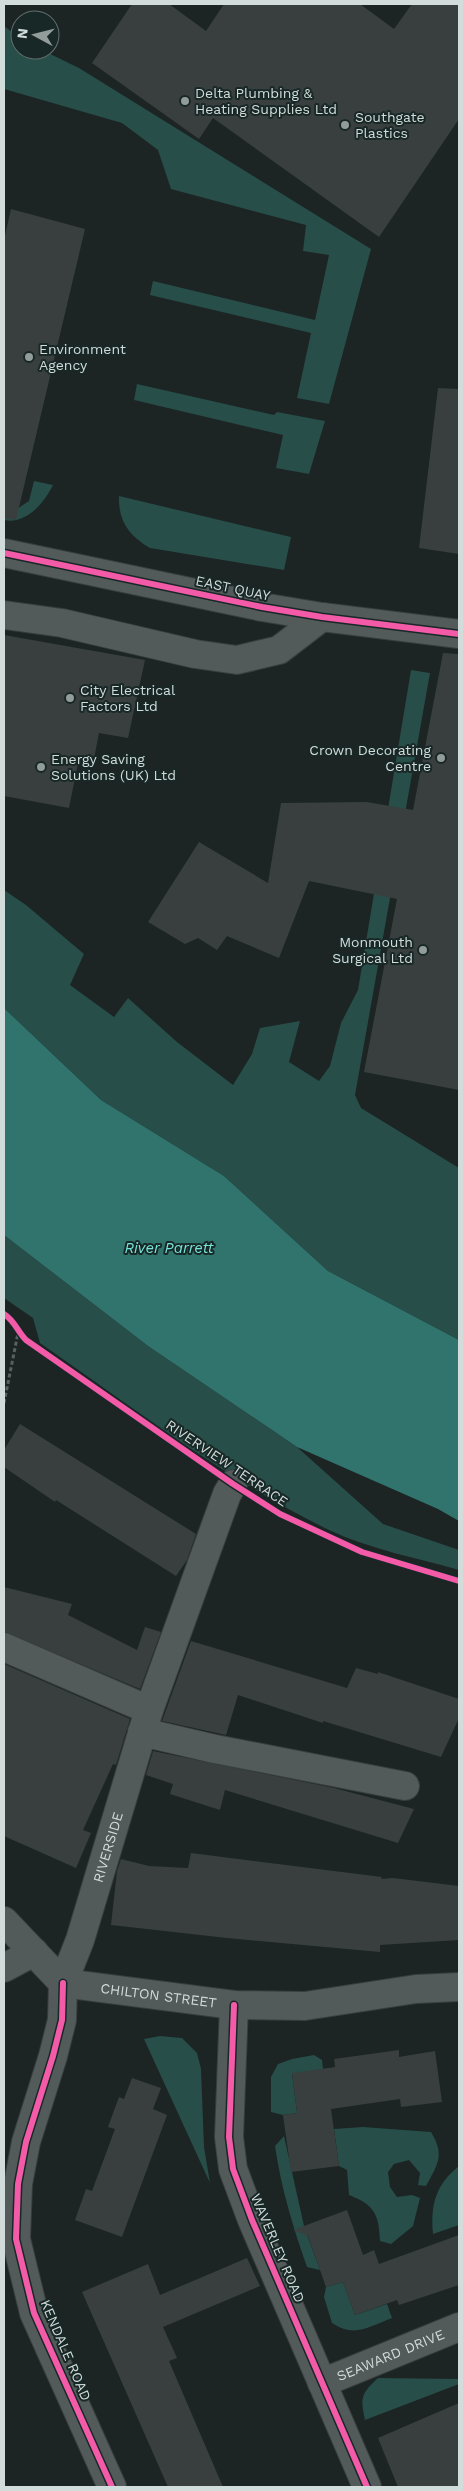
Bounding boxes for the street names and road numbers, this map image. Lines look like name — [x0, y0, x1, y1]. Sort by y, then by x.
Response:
street label: EAST QUAY — [194, 572, 272, 604]
street label: RIVERVIEW TERRACE — [163, 1416, 291, 1510]
street label: RIVERSIDE — [90, 1810, 126, 1884]
street label: CHILTON STREET — [100, 1980, 218, 2011]
street label: WAVERLEY ROAD — [248, 2191, 308, 2305]
street label: KENDALE ROAD — [37, 2297, 95, 2403]
street label: SEAWARD DRIVE — [334, 2326, 447, 2384]

